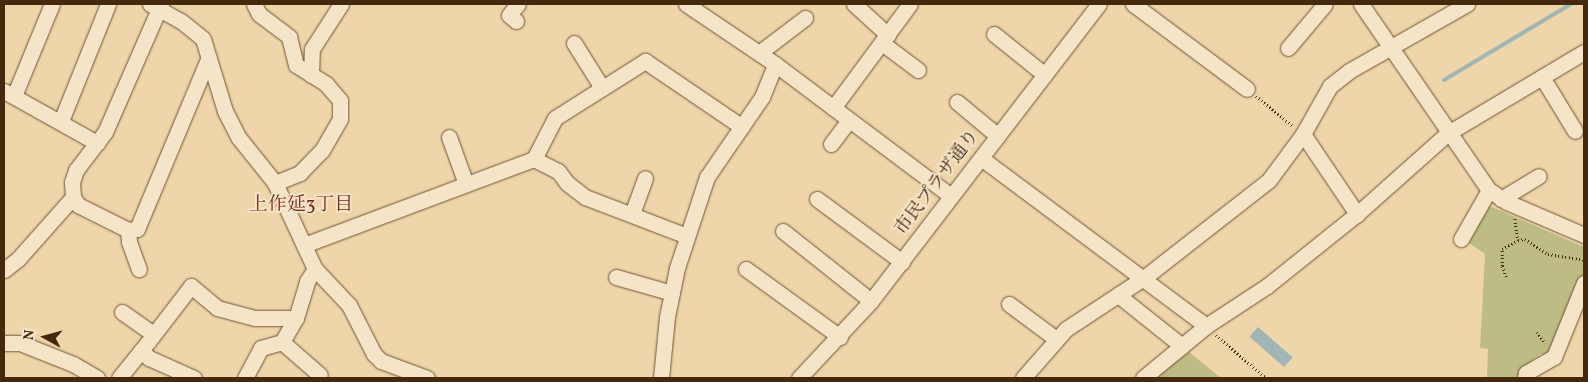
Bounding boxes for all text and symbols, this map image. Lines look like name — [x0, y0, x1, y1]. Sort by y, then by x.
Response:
street label: 市民プラザ通り — [891, 126, 985, 240]
district label: 上作延3丁目 — [249, 195, 353, 217]
north arrow — [20, 312, 70, 362]
text: N — [20, 329, 40, 341]

